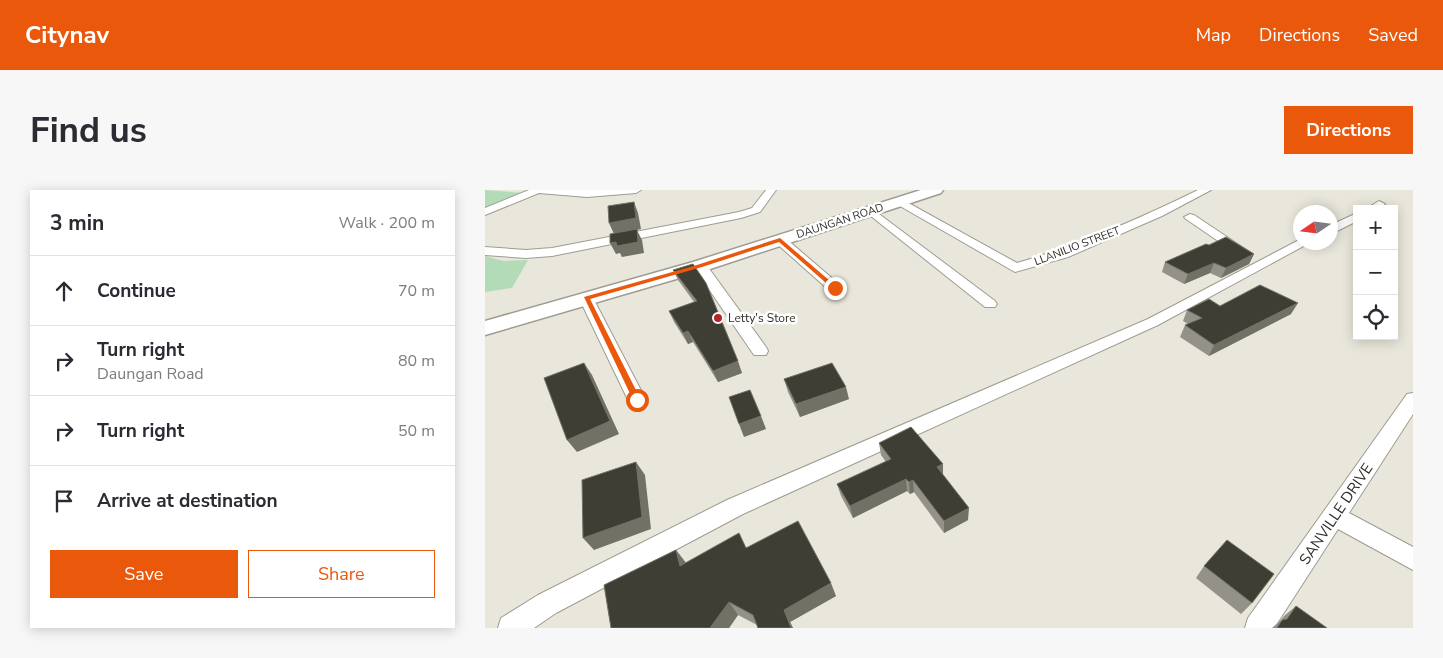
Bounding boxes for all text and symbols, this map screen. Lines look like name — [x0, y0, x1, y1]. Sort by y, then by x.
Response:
text: Citynav — [25, 19, 109, 51]
text: Map — [1196, 23, 1231, 47]
text: Directions — [1259, 23, 1340, 47]
text: Saved — [1368, 23, 1418, 47]
button: Directions — [1284, 106, 1413, 154]
text: Find us — [30, 107, 147, 154]
street label: DAUNGAN ROAD — [794, 200, 886, 242]
north arrow — [1293, 205, 1338, 250]
map controls — [1353, 205, 1398, 340]
button: + — [1353, 205, 1398, 250]
text: 3 min — [50, 209, 104, 237]
text: Walk · 200 m — [339, 212, 435, 234]
street label: LLANILIO STREET — [1032, 223, 1122, 269]
button: − — [1353, 250, 1398, 295]
icon: ahead — [50, 277, 78, 305]
route end — [824, 277, 847, 300]
text: Continue — [97, 278, 176, 304]
text: 70 m — [398, 280, 435, 302]
button: locate — [1353, 295, 1398, 340]
place label: Letty's Store — [728, 310, 796, 326]
marker: Letty's Store — [712, 312, 724, 324]
text: Turn right — [97, 337, 184, 363]
icon: right — [50, 347, 78, 375]
text: 80 m — [398, 350, 435, 372]
text: Daungan Road — [97, 363, 204, 385]
route start — [626, 389, 649, 412]
icon: right — [50, 417, 78, 445]
text: Turn right — [97, 418, 184, 444]
text: 50 m — [398, 420, 435, 442]
street label: SANVILLE DRIVE — [1295, 459, 1377, 569]
icon: arrive — [50, 487, 78, 515]
text: Arrive at destination — [97, 488, 278, 514]
button: Save — [50, 550, 238, 598]
button: Share — [248, 550, 435, 598]

